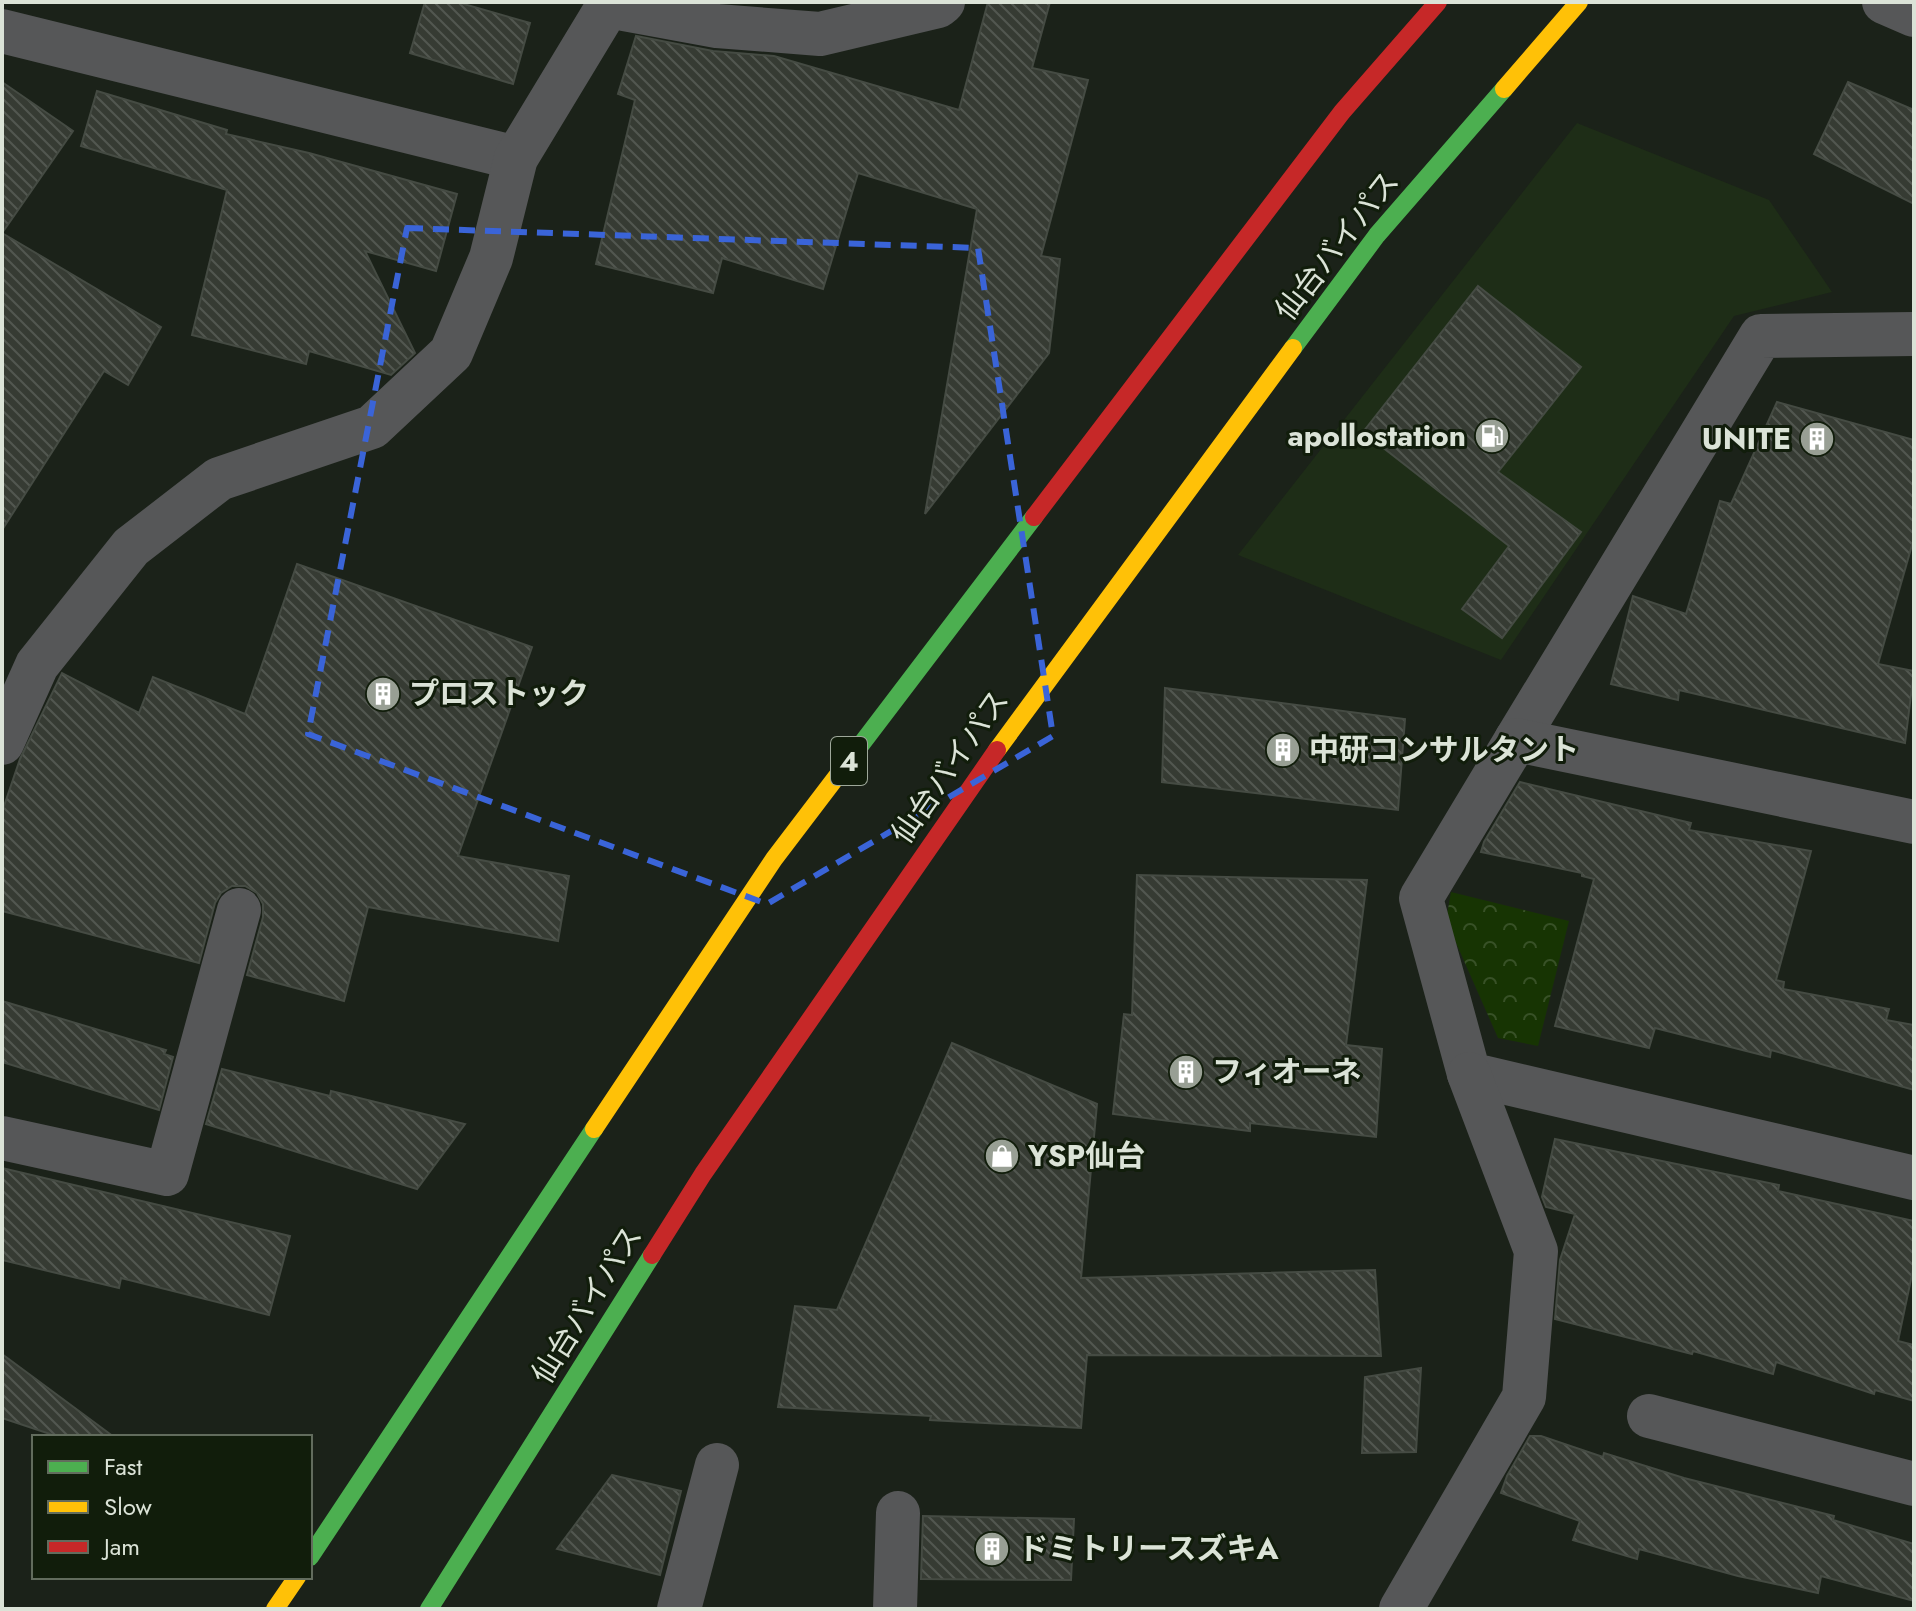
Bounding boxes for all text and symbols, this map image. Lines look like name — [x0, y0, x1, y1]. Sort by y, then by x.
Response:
street label: 仙台バイパス — [1264, 162, 1409, 330]
place label: apollostation — [1288, 414, 1466, 457]
fuel station icon: apollostation — [1473, 417, 1511, 455]
place label: UNITE — [1702, 417, 1791, 460]
building icon: UNITE — [1798, 420, 1836, 458]
place label: プロストック — [409, 672, 589, 715]
building icon: プロストック — [364, 675, 402, 713]
street label: 仙台バイパス — [881, 681, 1019, 853]
place label: 中研コンサルタント — [1309, 728, 1579, 771]
building icon: 中研コンサルタント — [1264, 731, 1302, 769]
road number: 4 — [831, 737, 867, 785]
place label: フィオーネ — [1212, 1050, 1361, 1093]
building icon: フィオーネ — [1167, 1053, 1205, 1091]
place label: YSP仙台 — [1027, 1134, 1145, 1177]
shop icon: YSP仙台 — [983, 1137, 1021, 1175]
street label: 仙台バイパス — [521, 1217, 652, 1392]
legend — [32, 1435, 312, 1579]
text: Fast — [104, 1449, 142, 1484]
text: Slow — [104, 1489, 152, 1524]
place label: ドミトリースズキA — [1018, 1527, 1279, 1570]
text: Jam — [101, 1529, 140, 1564]
building icon: ドミトリースズキA — [973, 1530, 1011, 1568]

